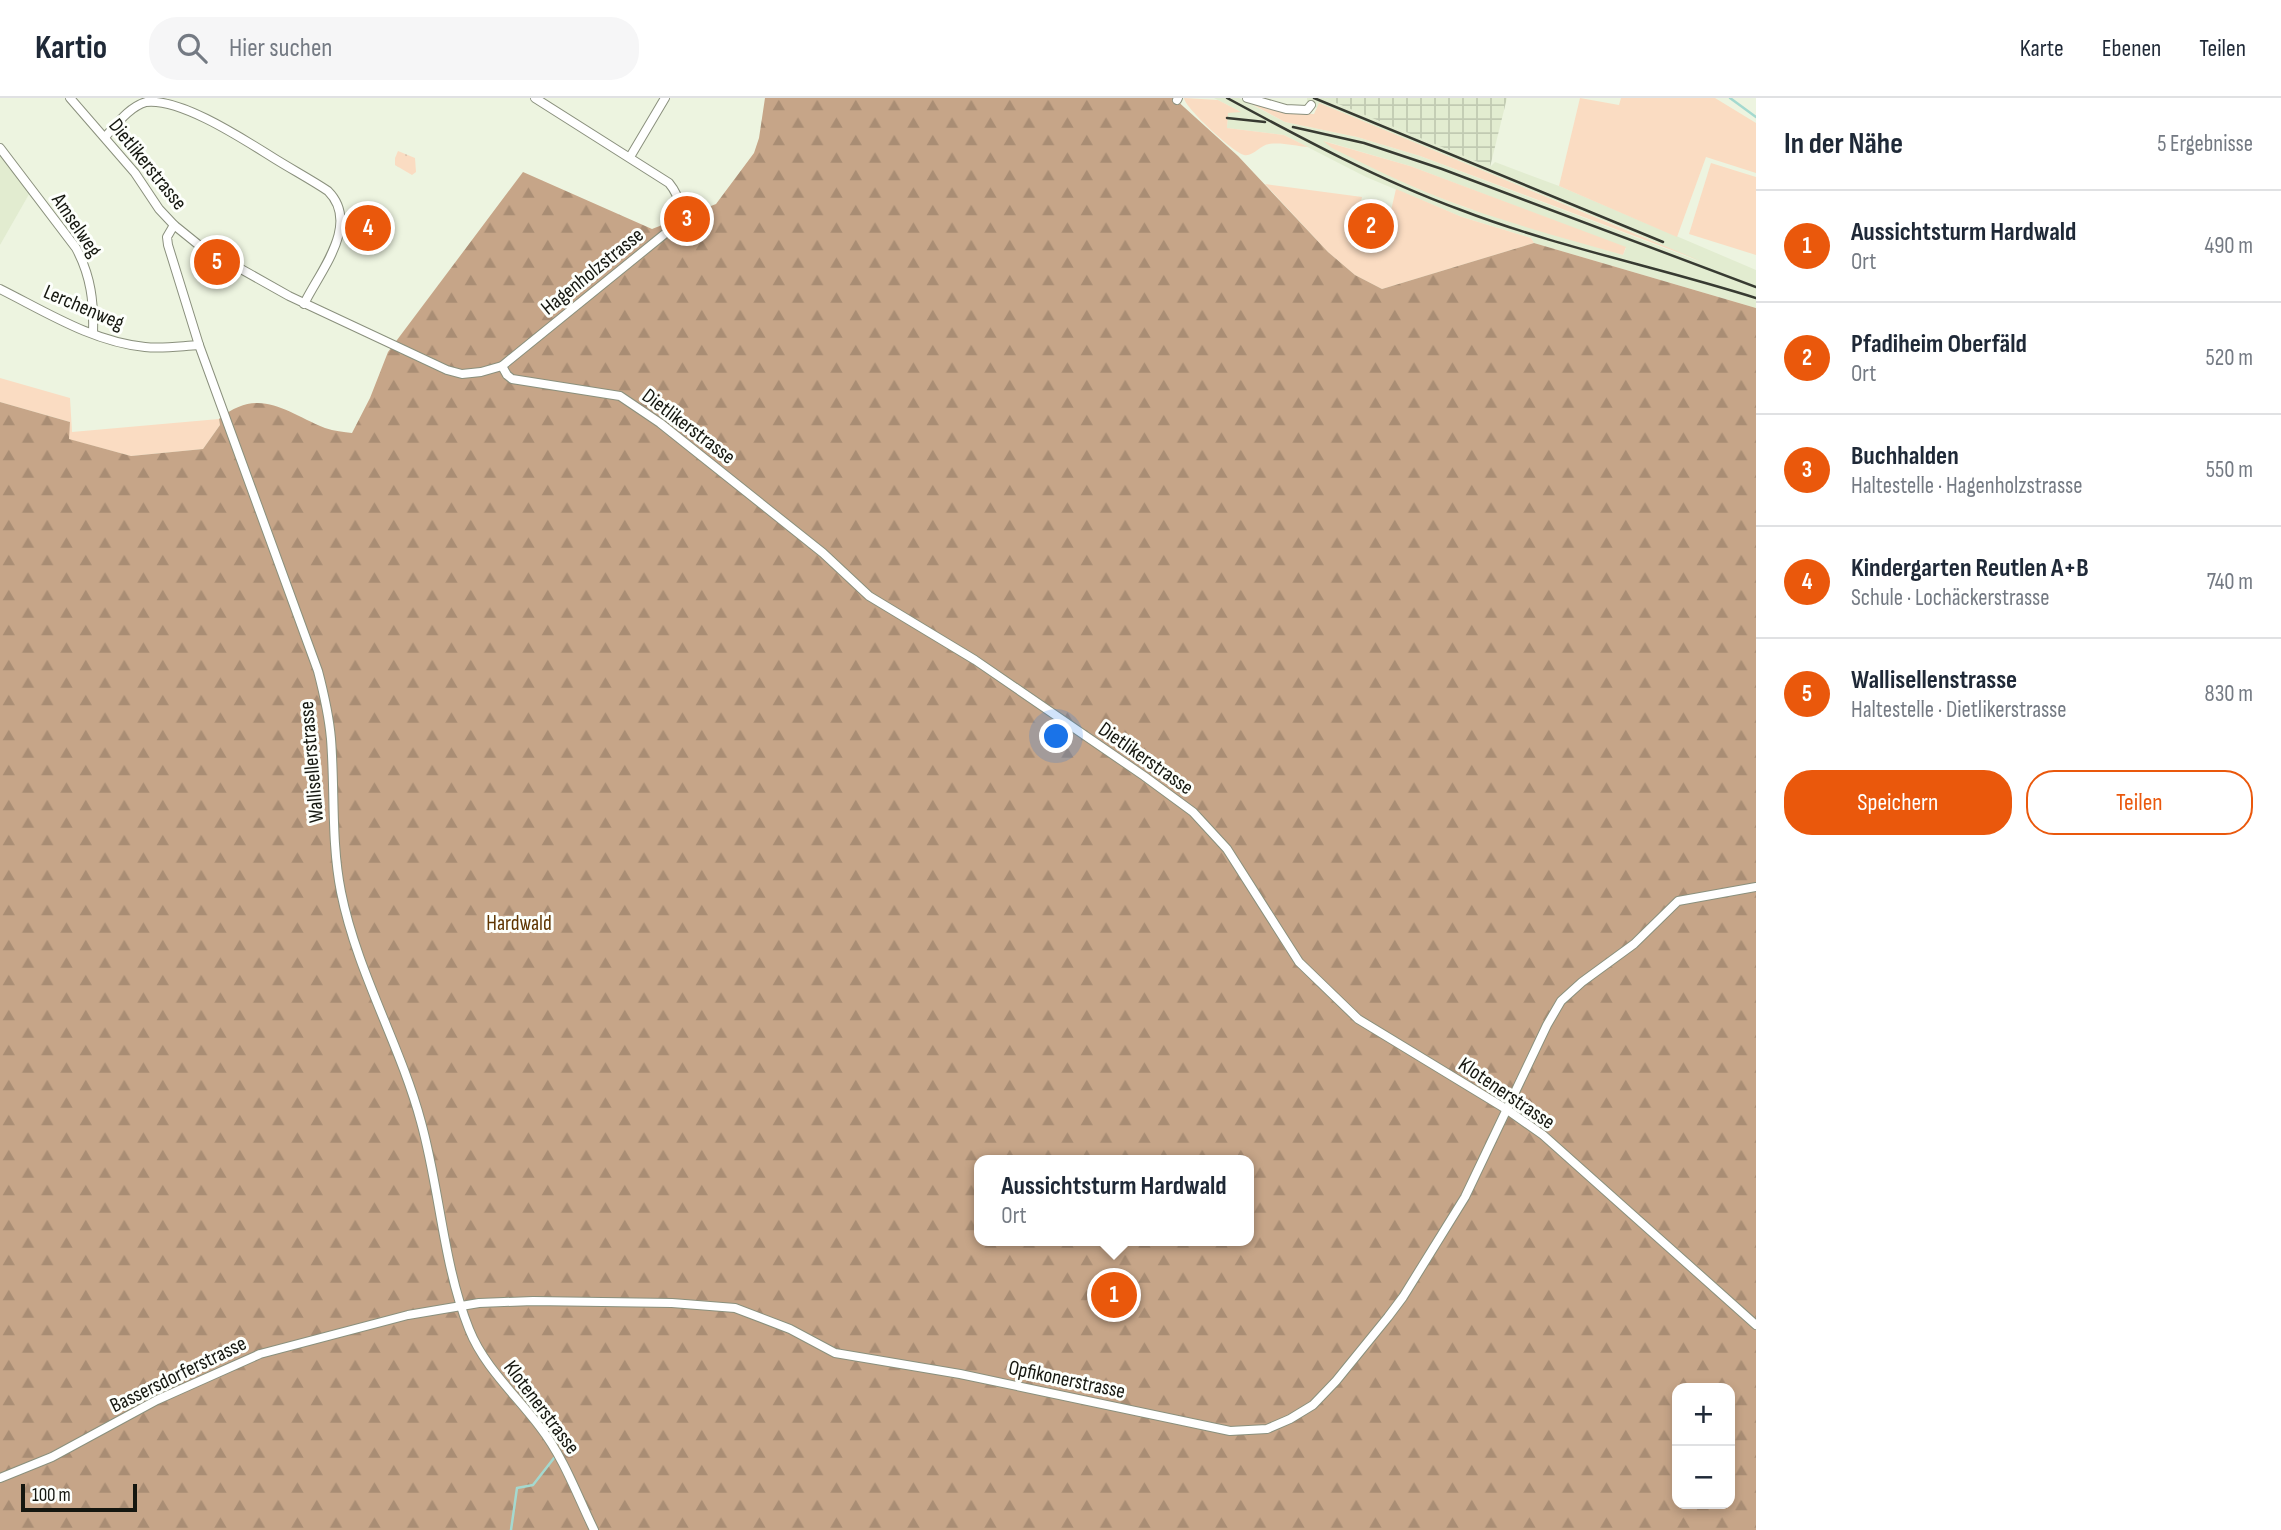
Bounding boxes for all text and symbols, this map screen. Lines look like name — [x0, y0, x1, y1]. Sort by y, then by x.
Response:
search box — [149, 17, 639, 80]
text: Kartio — [35, 28, 107, 68]
icon: search — [173, 29, 211, 67]
text: Hier suchen — [229, 33, 333, 64]
text: Karte — [2020, 34, 2064, 63]
text: Ebenen — [2102, 34, 2161, 63]
text: Teilen — [2199, 34, 2246, 63]
street label: Dietlikerstrasse — [103, 114, 192, 215]
text: In der Nähe — [1784, 126, 1903, 162]
text: 5 Ergebnisse — [2157, 130, 2253, 158]
street label: Amselweg — [46, 188, 107, 262]
pin: 3 — [664, 193, 710, 245]
pin: 2 — [1348, 200, 1394, 252]
pin: 4 — [345, 202, 391, 254]
text: Aussichtsturm Hardwald — [1851, 217, 2076, 248]
street label: Hagenholzstrasse — [536, 222, 649, 320]
text: 1 — [1802, 232, 1812, 260]
text: 490 m — [2204, 232, 2253, 260]
pin: 5 — [194, 236, 240, 288]
text: Ort — [1851, 248, 1876, 276]
street label: Lerchenweg — [40, 279, 128, 336]
text: Pfadiheim Oberfäld — [1851, 329, 2027, 360]
text: 2 — [1802, 344, 1812, 372]
text: 520 m — [2206, 344, 2253, 372]
text: Ort — [1851, 360, 1876, 388]
street label: Dietlikerstrasse — [637, 383, 740, 470]
text: Buchhalden — [1851, 441, 1959, 472]
text: 3 — [1802, 456, 1812, 484]
text: 550 m — [2206, 456, 2253, 484]
text: Haltestelle · Hagenholzstrasse — [1851, 472, 2082, 500]
text: Kindergarten Reutlen A+B — [1851, 553, 2088, 584]
text: 4 — [1802, 568, 1812, 596]
text: 740 m — [2207, 568, 2253, 596]
text: Schule · Lochäckerstrasse — [1851, 584, 2050, 612]
text: Wallisellenstrasse — [1851, 665, 2017, 696]
text: 5 — [1802, 680, 1812, 708]
text: 830 m — [2205, 680, 2253, 708]
text: Haltestelle · Dietlikerstrasse — [1851, 696, 2067, 724]
street label: Wallisellerstrasse — [294, 700, 329, 824]
street label: Dietlikerstrasse — [1093, 717, 1198, 800]
your location — [1039, 719, 1073, 753]
button: Speichern — [1784, 770, 2012, 835]
button: Teilen — [2026, 770, 2253, 835]
park label: Hardwald — [486, 911, 552, 936]
street label: Klotenerstrasse — [1454, 1052, 1560, 1135]
popup — [974, 1155, 1254, 1246]
text: Aussichtsturm Hardwald — [1001, 1171, 1227, 1202]
text: Ort — [1001, 1202, 1027, 1230]
pin: 1 — [1091, 1269, 1137, 1321]
street label: Bassersdorferstrasse — [106, 1331, 250, 1418]
street label: Klotenerstrasse — [498, 1355, 585, 1459]
street label: Opfikonerstrasse — [1006, 1355, 1128, 1404]
map controls — [1672, 1383, 1735, 1509]
button: + — [1672, 1383, 1735, 1446]
button: − — [1672, 1446, 1735, 1509]
scale bar — [21, 1481, 136, 1513]
text: 100 m — [32, 1484, 71, 1507]

